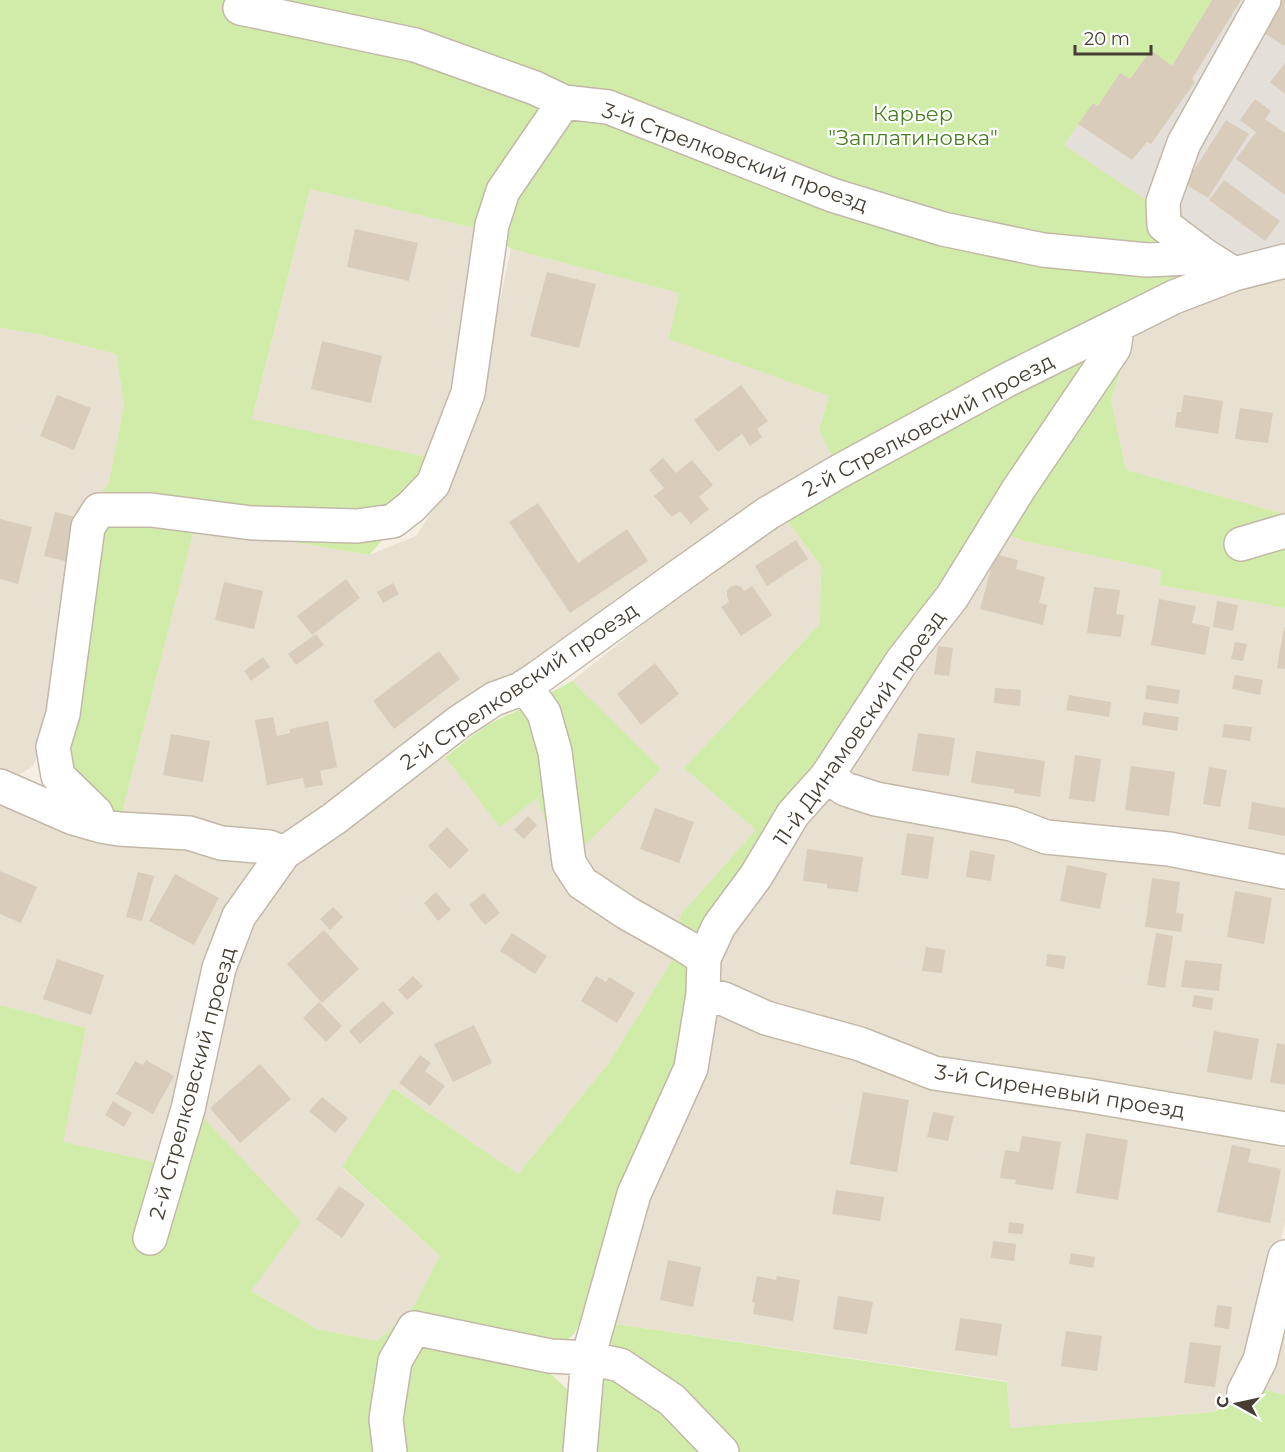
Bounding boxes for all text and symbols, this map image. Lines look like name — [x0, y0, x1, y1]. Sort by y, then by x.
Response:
scale bar — [1075, 18, 1152, 56]
text: 20 m — [1084, 28, 1130, 50]
street label: 3-й Стрелковский проезд — [599, 97, 871, 217]
park label: Карьер "Заплатиновка" — [828, 101, 998, 150]
street label: 2-й Стрелковский проезд — [798, 348, 1058, 502]
street label: 2-й Стрелковский проезд — [396, 597, 642, 775]
street label: 11-й Динамовский проезд — [768, 605, 950, 851]
street label: 2-й Стрелковский проезд — [144, 944, 240, 1222]
street label: 3-й Сиреневый проезд — [933, 1059, 1187, 1123]
north arrow — [1207, 1374, 1267, 1434]
text: С — [1212, 1395, 1233, 1409]

